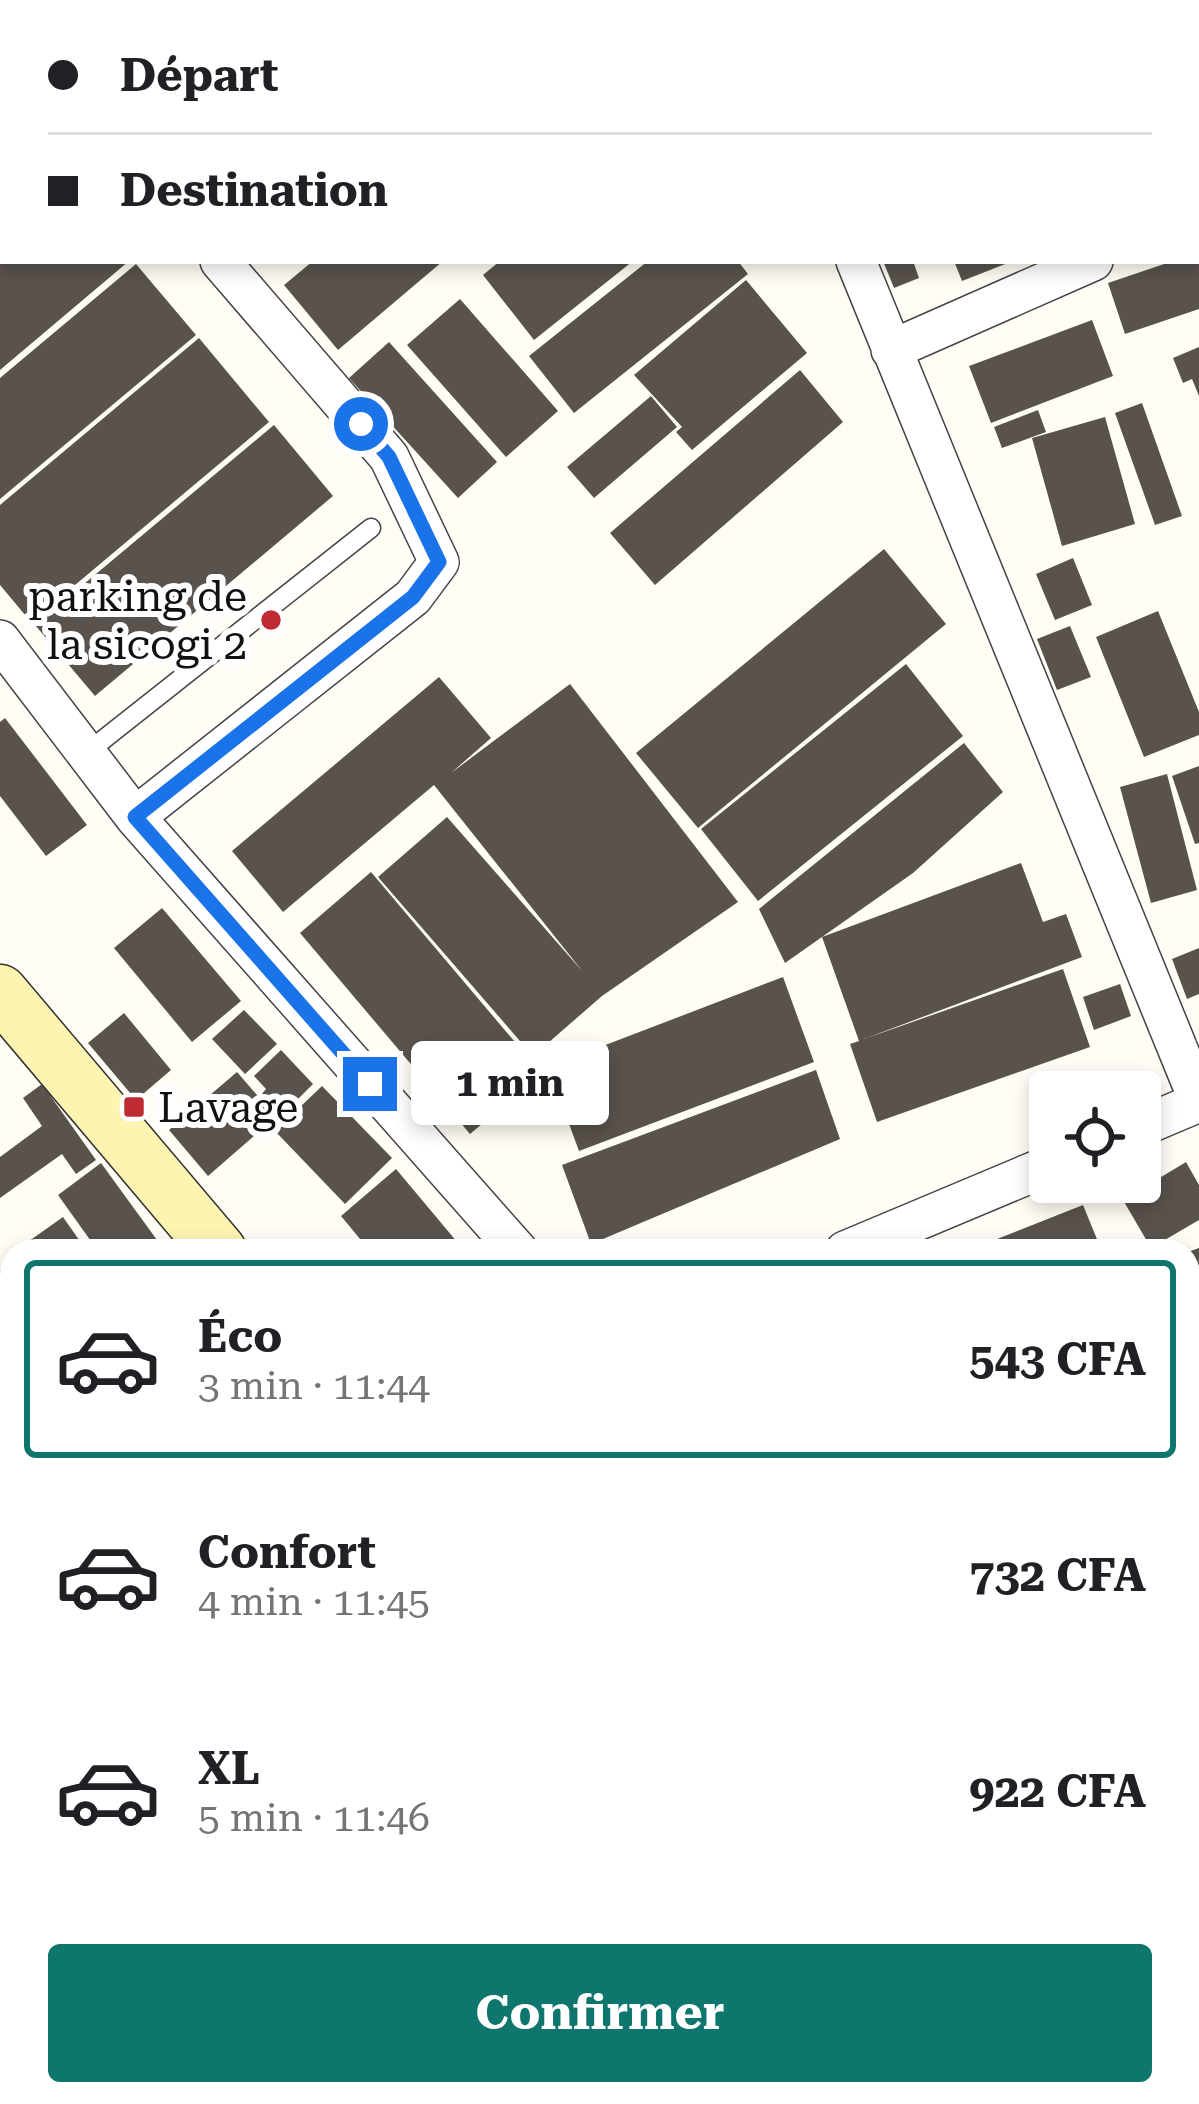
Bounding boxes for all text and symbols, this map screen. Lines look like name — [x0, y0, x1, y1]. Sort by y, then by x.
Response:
text: Départ — [120, 49, 279, 102]
text: Destination — [120, 164, 388, 217]
route start — [334, 397, 388, 451]
place label: parking de la sicogi 2 — [28, 572, 247, 669]
marker: parking de la sicogi 2 — [258, 607, 284, 633]
callout: 1 min — [412, 1042, 610, 1126]
route end — [343, 1057, 397, 1111]
text: 1 min — [456, 1060, 564, 1106]
map controls — [1029, 1071, 1161, 1203]
button: locate — [1029, 1071, 1161, 1203]
place label: Lavage — [158, 1083, 298, 1132]
marker: Lavage — [121, 1094, 147, 1120]
icon: car — [54, 1305, 162, 1413]
text: Éco — [198, 1310, 282, 1363]
text: 543 CFA — [969, 1333, 1146, 1386]
text: 3 min · 11:44 — [198, 1363, 430, 1409]
icon: car — [54, 1521, 162, 1629]
text: Confort — [198, 1526, 376, 1579]
text: 732 CFA — [969, 1549, 1146, 1602]
text: 4 min · 11:45 — [198, 1579, 430, 1625]
icon: car — [54, 1737, 162, 1845]
text: XL — [198, 1742, 260, 1795]
text: 922 CFA — [969, 1765, 1146, 1818]
text: 5 min · 11:46 — [198, 1795, 430, 1841]
button: Confirmer — [48, 1944, 1152, 2082]

